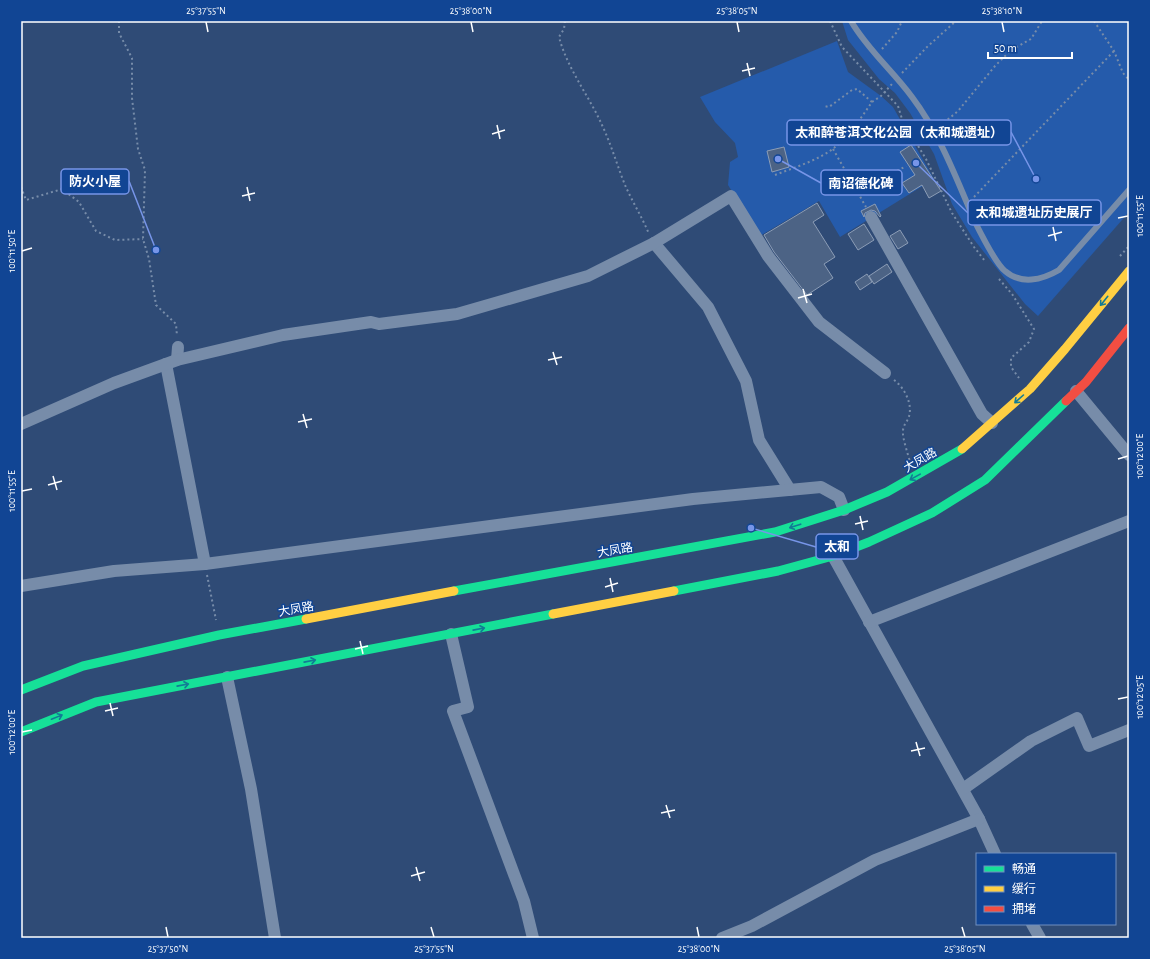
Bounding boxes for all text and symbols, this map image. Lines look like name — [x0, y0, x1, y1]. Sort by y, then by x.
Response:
text: 25°37'55"N — [186, 6, 226, 16]
text: 25°38'00"N — [450, 6, 492, 16]
text: 25°38'05"N — [716, 6, 758, 16]
text: 25°38'10"N — [982, 6, 1022, 16]
scale bar — [988, 34, 1072, 60]
text: 50 m — [994, 42, 1017, 54]
callout: 太和醉苍洱文化公园（太和城遗址） — [787, 120, 1011, 145]
text: 太和醉苍洱文化公园（太和城遗址） — [795, 125, 1003, 140]
callout: 防火小屋 — [61, 169, 129, 194]
callout: 南诏德化碑 — [821, 170, 902, 195]
text: 防火小屋 — [69, 174, 121, 189]
text: 南诏德化碑 — [828, 176, 894, 191]
text: 100°11'55"E — [1135, 195, 1145, 237]
callout: 太和城遗址历史展厅 — [968, 200, 1101, 225]
text: 太和城遗址历史展厅 — [975, 205, 1093, 220]
text: 100°11'50"E — [7, 230, 17, 272]
one-way arrow — [1100, 296, 1109, 307]
one-way arrow — [1013, 394, 1024, 403]
text: 100°12'00"E — [1135, 433, 1145, 478]
street label: 大凤路 — [901, 445, 939, 474]
text: 100°11'55"E — [7, 470, 17, 512]
one-way arrow — [910, 473, 922, 481]
one-way arrow — [789, 523, 802, 530]
callout: 太和 — [816, 534, 858, 559]
text: 太和 — [824, 539, 850, 554]
street label: 大凤路 — [596, 540, 634, 559]
street label: 大凤路 — [277, 599, 315, 618]
one-way arrow — [472, 625, 485, 633]
one-way arrow — [303, 657, 316, 665]
text: 100°12'05"E — [1135, 675, 1145, 719]
one-way arrow — [176, 681, 189, 689]
text: 100°12'00"E — [7, 709, 17, 754]
one-way arrow — [51, 712, 63, 720]
legend — [976, 853, 1116, 925]
text: 畅通 — [1012, 862, 1036, 875]
text: 缓行 — [1012, 882, 1036, 895]
text: 拥堵 — [1012, 903, 1036, 915]
text: 25°37'50"N — [148, 944, 188, 954]
text: 25°37'55"N — [414, 944, 454, 954]
text: 25°38'00"N — [678, 944, 720, 954]
text: 25°38'05"N — [944, 944, 986, 954]

